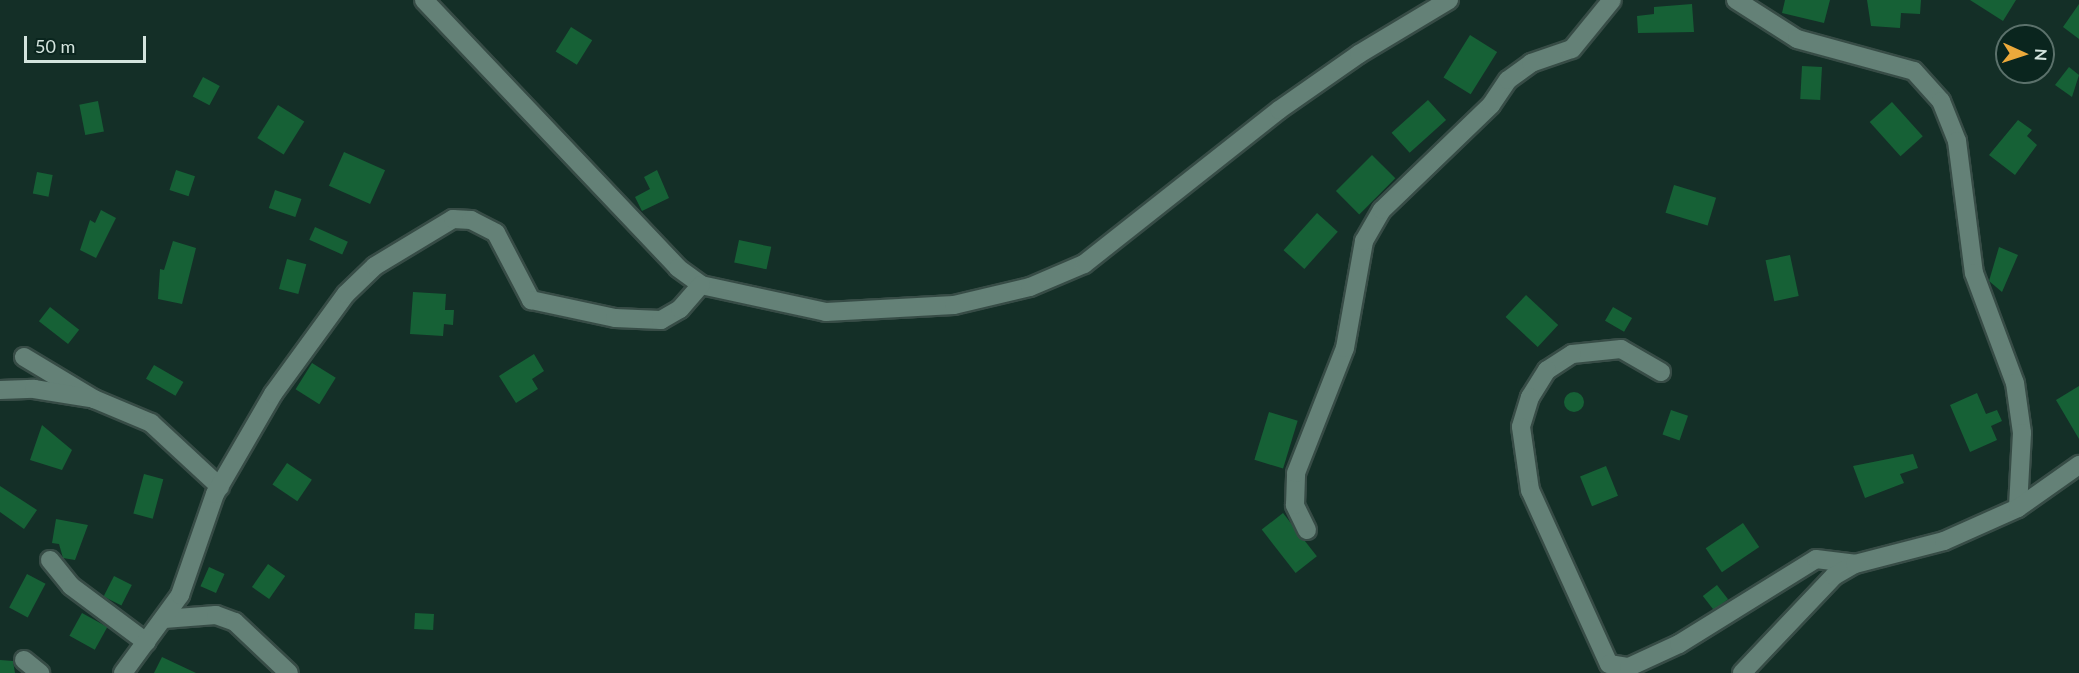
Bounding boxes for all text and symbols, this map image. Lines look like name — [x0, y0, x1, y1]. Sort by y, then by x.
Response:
scale bar — [27, 24, 148, 62]
north arrow — [1995, 24, 2055, 84]
text: 50 m — [35, 35, 75, 57]
text: N — [2032, 48, 2051, 62]

